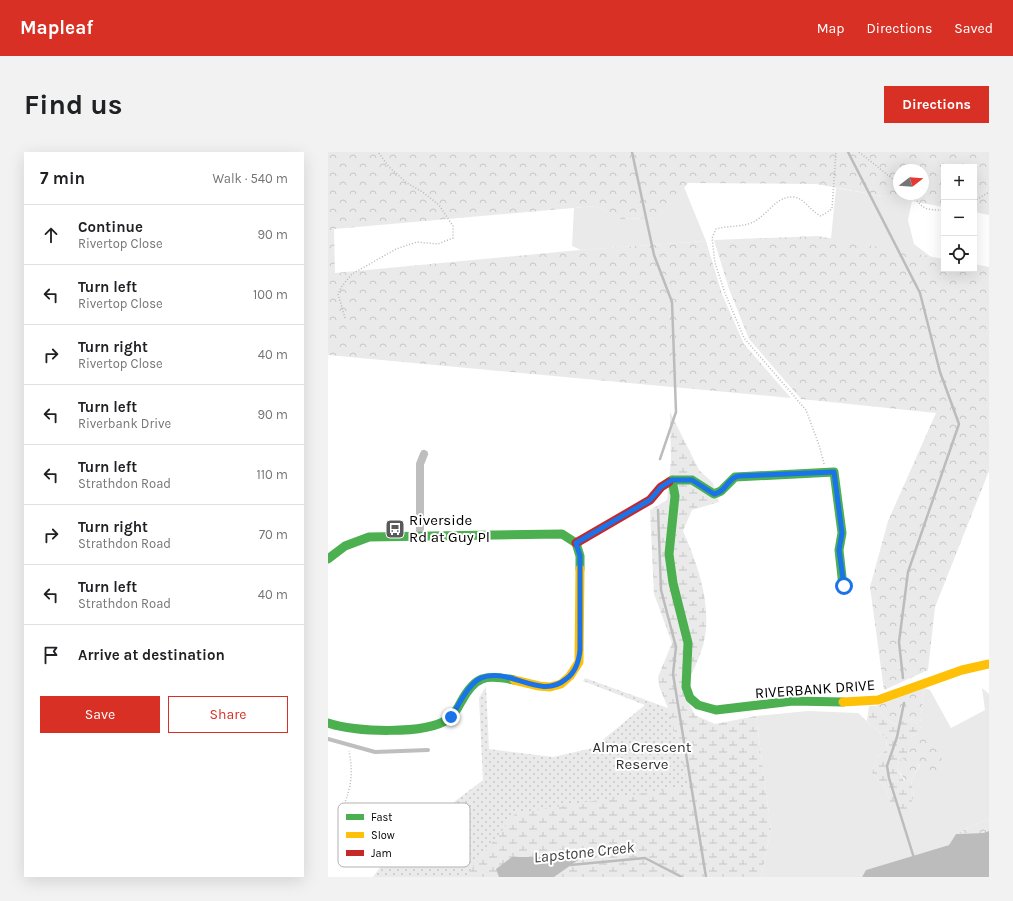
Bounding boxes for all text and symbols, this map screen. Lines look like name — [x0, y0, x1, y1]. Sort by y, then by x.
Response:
text: Mapleaf — [20, 17, 93, 39]
text: Map — [817, 20, 845, 37]
text: Directions — [867, 20, 932, 37]
text: Saved — [954, 20, 993, 37]
button: Directions — [884, 86, 989, 123]
text: Find us — [24, 88, 123, 121]
north arrow — [893, 164, 929, 200]
map controls — [941, 164, 977, 272]
button: + — [941, 164, 977, 200]
text: 7 min — [40, 168, 85, 188]
text: Walk · 540 m — [213, 171, 288, 186]
button: − — [941, 200, 977, 236]
text: Continue — [78, 218, 143, 236]
icon: ahead — [40, 224, 62, 246]
text: 90 m — [257, 227, 288, 242]
text: Rivertop Close — [78, 236, 163, 251]
button: locate — [941, 236, 977, 272]
text: Turn left — [78, 278, 137, 296]
icon: left — [40, 284, 62, 306]
text: 100 m — [253, 287, 288, 302]
text: Rivertop Close — [78, 296, 163, 311]
text: Turn right — [78, 338, 148, 356]
icon: right — [40, 344, 62, 366]
text: 40 m — [258, 347, 288, 362]
text: Rivertop Close — [78, 356, 163, 371]
text: Turn left — [78, 398, 137, 416]
icon: left — [40, 404, 62, 426]
text: 90 m — [257, 407, 288, 422]
text: Riverbank Drive — [78, 416, 171, 431]
text: Turn left — [78, 458, 137, 476]
icon: left — [40, 464, 62, 486]
text: 110 m — [256, 467, 288, 482]
text: Strathdon Road — [78, 476, 171, 491]
place label: Riverside Rd at Guy Pl — [409, 511, 490, 546]
text: Turn right — [78, 518, 148, 536]
bus stop icon: Riverside Rd at Guy Pl — [384, 518, 406, 540]
icon: right — [40, 524, 62, 546]
text: 70 m — [259, 527, 288, 542]
text: Strathdon Road — [78, 536, 171, 551]
route start — [835, 577, 853, 595]
text: Turn left — [78, 578, 137, 596]
icon: left — [40, 584, 62, 606]
text: 40 m — [258, 587, 288, 602]
text: Strathdon Road — [78, 596, 171, 611]
icon: arrive — [40, 644, 62, 666]
text: Arrive at destination — [78, 646, 225, 664]
street label: RIVERBANK DRIVE — [754, 676, 876, 702]
button: Save — [40, 696, 160, 733]
button: Share — [168, 696, 288, 733]
route end — [442, 708, 460, 726]
park label: Alma Crescent Reserve — [592, 738, 692, 773]
legend — [338, 803, 470, 867]
text: Fast — [371, 811, 392, 824]
text: Slow — [371, 829, 395, 842]
water label: Lapstone Creek — [533, 837, 636, 867]
text: Jam — [371, 847, 392, 860]

